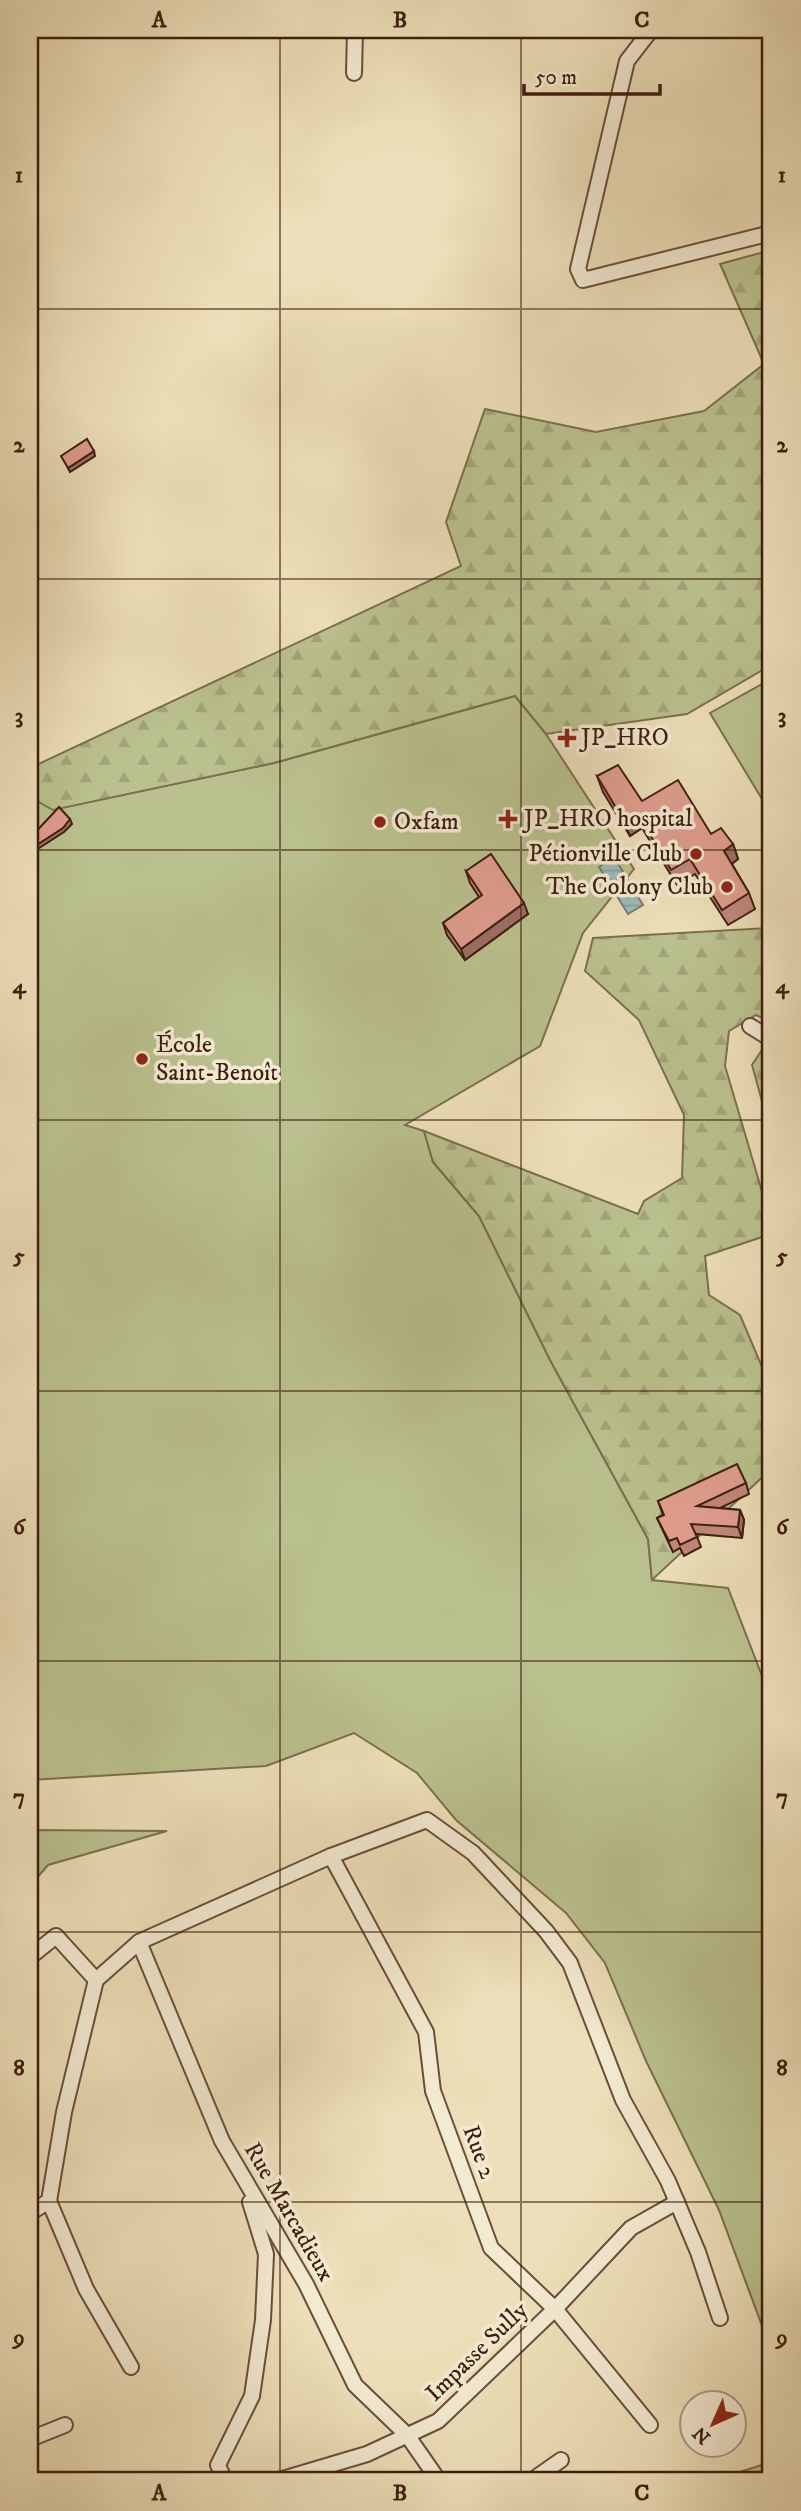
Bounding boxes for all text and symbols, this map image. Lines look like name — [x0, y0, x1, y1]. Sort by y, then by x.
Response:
text: A — [151, 6, 168, 35]
text: B — [393, 6, 407, 35]
text: C — [634, 6, 650, 35]
scale bar — [524, 52, 661, 96]
text: 50 m — [535, 65, 577, 91]
text: 1 — [15, 161, 23, 190]
text: 1 — [778, 161, 786, 190]
text: 2 — [13, 431, 25, 460]
text: 2 — [776, 431, 788, 460]
text: 3 — [15, 702, 23, 731]
text: 3 — [778, 702, 786, 731]
place label: JP_HRO — [579, 723, 669, 753]
marker: JP_HRO — [559, 730, 575, 746]
place label: JP_HRO hospital — [522, 804, 693, 834]
place label: Oxfam — [394, 807, 459, 837]
marker: JP_HRO hospital — [498, 809, 518, 829]
marker: Oxfam — [372, 814, 388, 830]
place label: Pétionville Club — [528, 839, 682, 869]
marker: Pétionville Club — [688, 846, 704, 862]
place label: The Colony Club — [546, 872, 713, 902]
marker: The Colony Club — [719, 879, 735, 895]
text: 4 — [12, 972, 27, 1001]
text: 4 — [775, 972, 790, 1001]
place label: École Saint-Benoît — [156, 1030, 278, 1088]
marker: École Saint-Benoît — [134, 1051, 150, 1067]
text: 5 — [12, 1242, 25, 1271]
text: 5 — [775, 1242, 788, 1271]
text: 6 — [13, 1513, 27, 1542]
text: 6 — [776, 1513, 790, 1542]
text: 7 — [13, 1783, 25, 1812]
text: 7 — [776, 1783, 788, 1812]
text: 8 — [13, 2054, 25, 2083]
text: 8 — [776, 2054, 788, 2083]
street label: Rue 2 — [456, 2121, 502, 2183]
street label: Rue Marcadieux — [237, 2137, 341, 2287]
street label: Impasse Sully — [419, 2295, 535, 2408]
text: 9 — [11, 2324, 25, 2353]
text: 9 — [774, 2324, 788, 2353]
north arrow — [678, 2388, 748, 2458]
text: N — [688, 2421, 716, 2449]
text: A — [151, 2479, 168, 2508]
text: B — [393, 2479, 407, 2508]
text: C — [634, 2479, 650, 2508]

